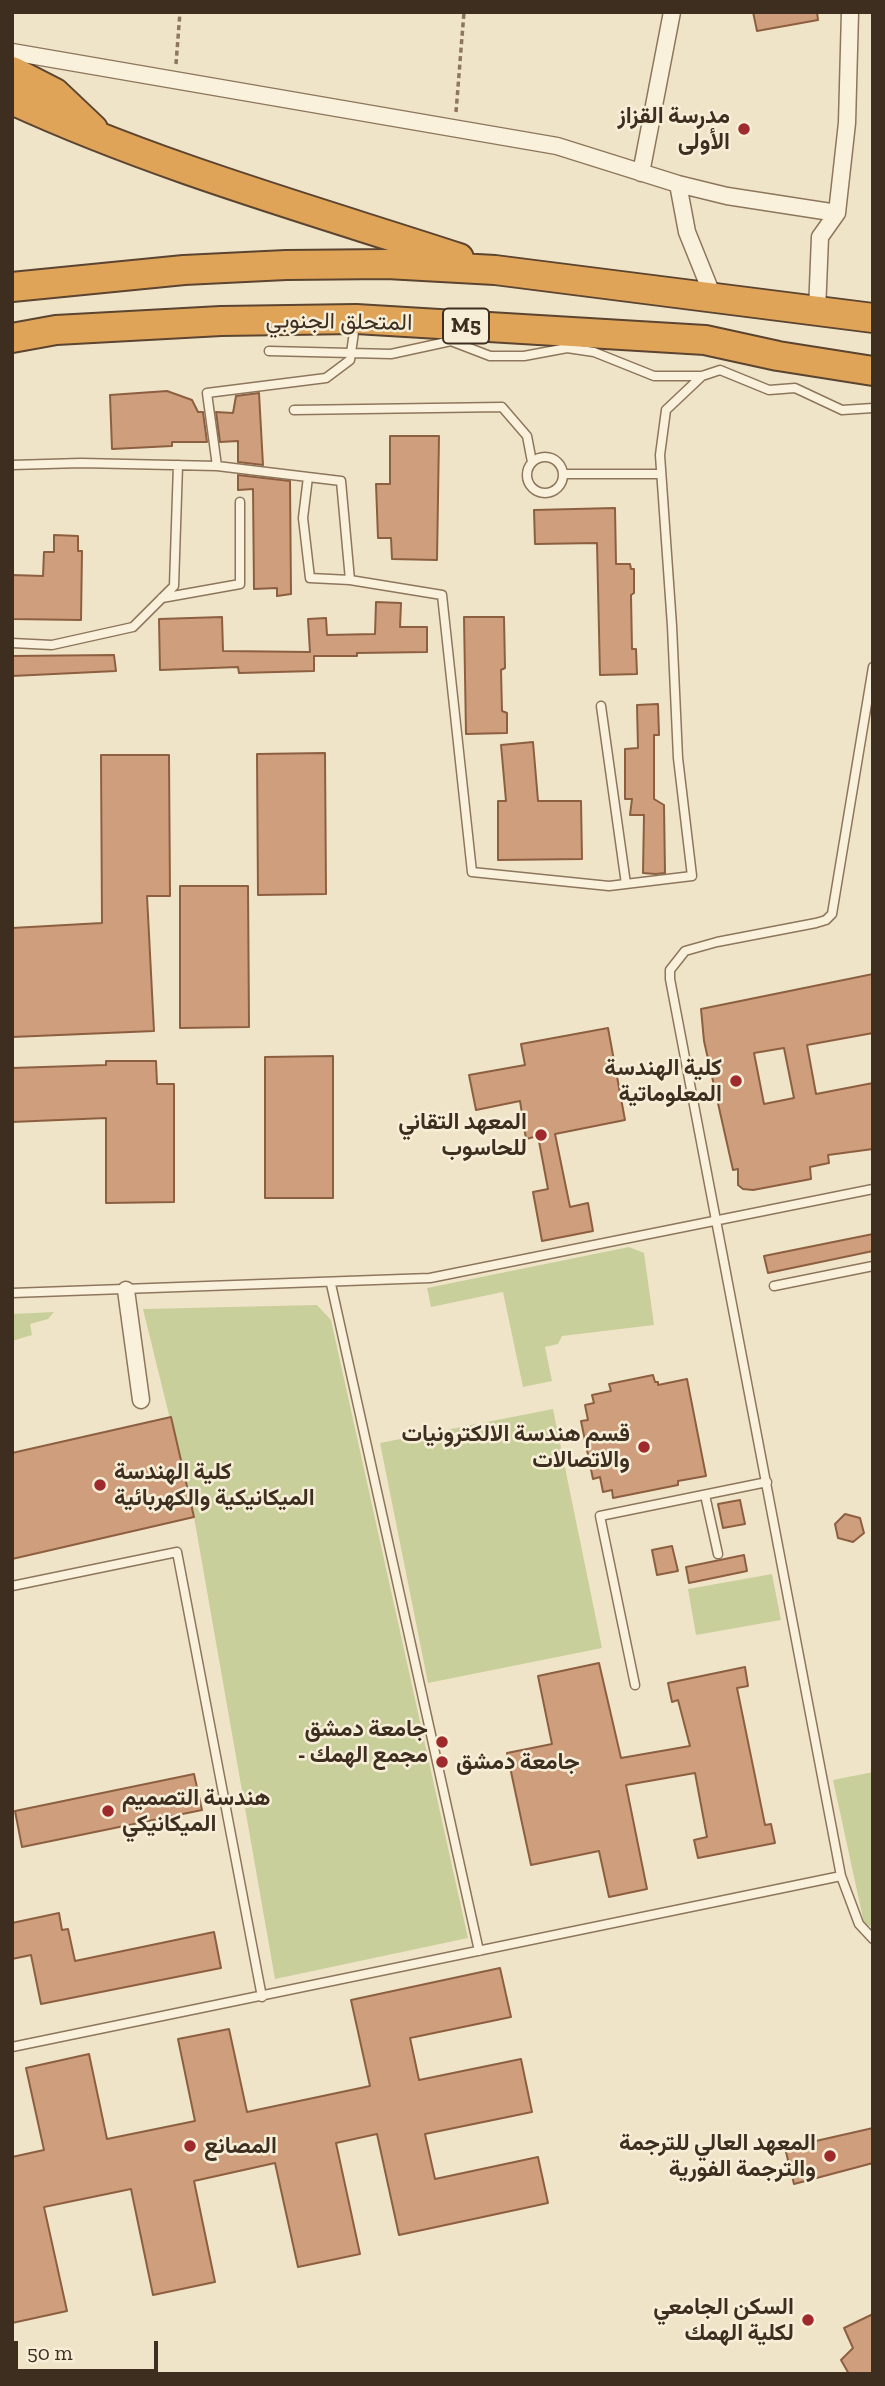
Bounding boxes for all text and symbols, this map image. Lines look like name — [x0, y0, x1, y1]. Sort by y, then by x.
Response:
place label: مدرسة القزاز الأولى — [617, 102, 730, 156]
marker: مدرسة القزاز الأولى — [736, 121, 752, 137]
street label: المتحلق الجنوبي — [265, 307, 413, 337]
road number: M5 — [443, 308, 489, 344]
place label: كلية الهندسة المعلوماتية — [604, 1054, 722, 1108]
marker: كلية الهندسة المعلوماتية — [728, 1073, 744, 1089]
place label: المعهد التقاني للحاسوب — [398, 1108, 527, 1162]
marker: المعهد التقاني للحاسوب — [533, 1127, 549, 1143]
place label: قسم هندسة الالكترونيات والاتصالات — [401, 1420, 630, 1474]
marker: قسم هندسة الالكترونيات والاتصالات — [636, 1439, 652, 1455]
place label: كلية الهندسة الميكانيكية والكهربائية — [114, 1458, 315, 1512]
marker: كلية الهندسة الميكانيكية والكهربائية — [92, 1477, 108, 1493]
place label: جامعة دمشق - مجمع الهمك — [298, 1715, 428, 1769]
marker: جامعة دمشق - مجمع الهمك — [434, 1734, 450, 1750]
place label: جامعة دمشق — [456, 1748, 580, 1776]
marker: جامعة دمشق — [434, 1754, 450, 1770]
place label: هندسة التصميم الميكانيكي — [122, 1784, 271, 1838]
marker: هندسة التصميم الميكانيكي — [100, 1803, 116, 1819]
place label: المعهد العالي للترجمة والترجمة الفورية — [619, 2129, 816, 2183]
place label: المصانع — [204, 2132, 277, 2160]
marker: المصانع — [182, 2138, 198, 2154]
marker: المعهد العالي للترجمة والترجمة الفورية — [822, 2148, 838, 2164]
place label: السكن الجامعي لكلية الهمك — [653, 2293, 794, 2347]
marker: السكن الجامعي لكلية الهمك — [800, 2312, 816, 2328]
scale bar — [18, 2326, 161, 2370]
text: 50 m — [27, 2340, 73, 2365]

